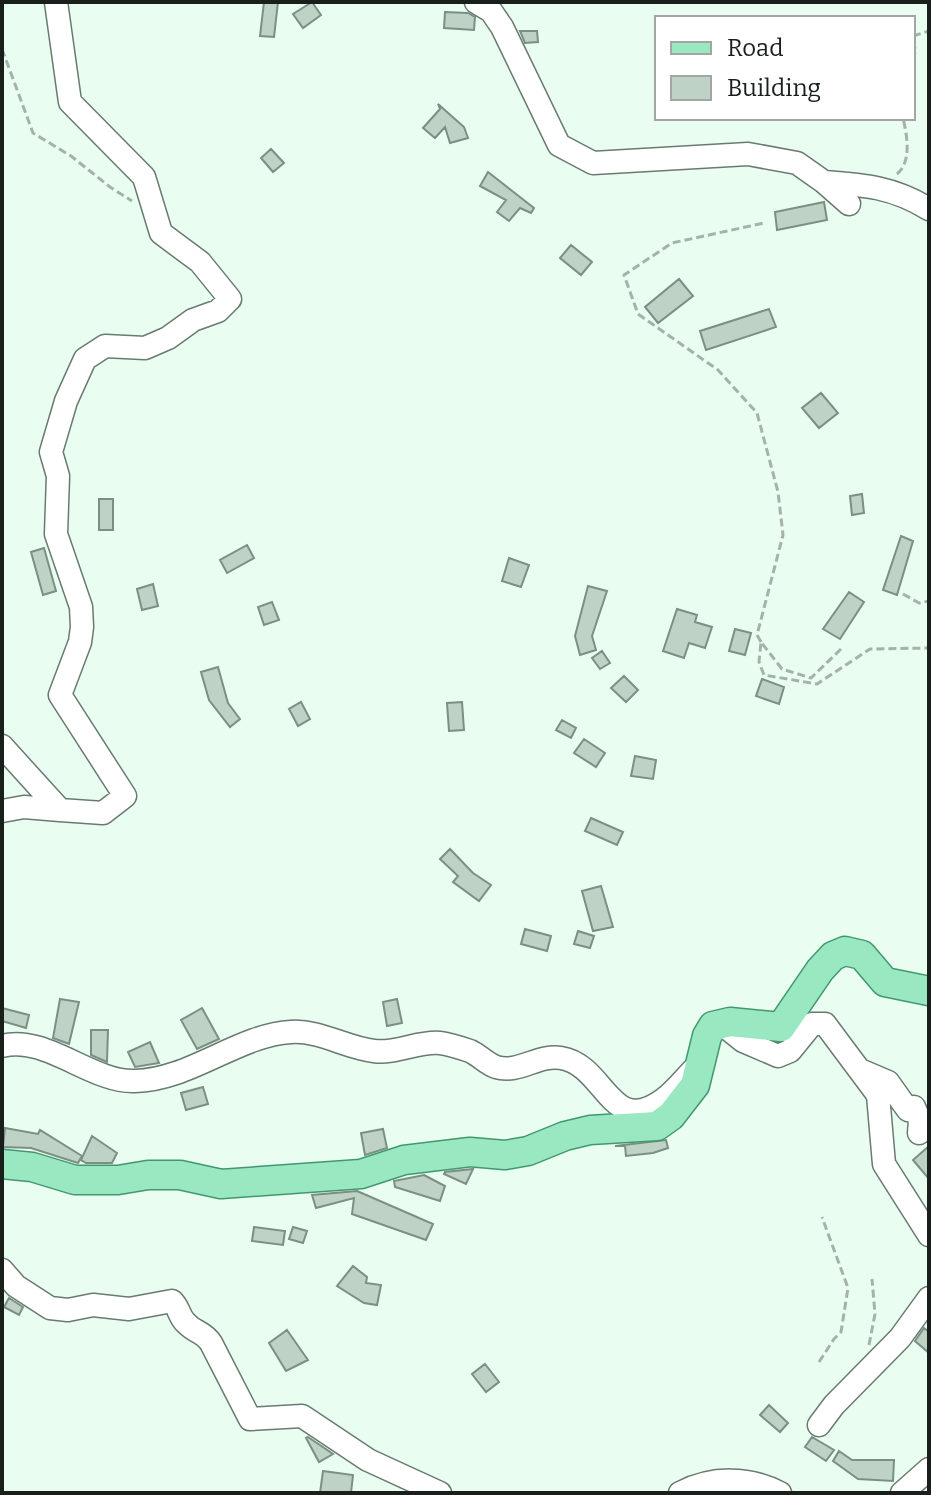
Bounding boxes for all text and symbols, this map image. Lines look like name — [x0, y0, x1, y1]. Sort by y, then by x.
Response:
legend — [655, 16, 915, 120]
text: Road — [727, 34, 783, 62]
text: Building — [727, 74, 821, 102]

